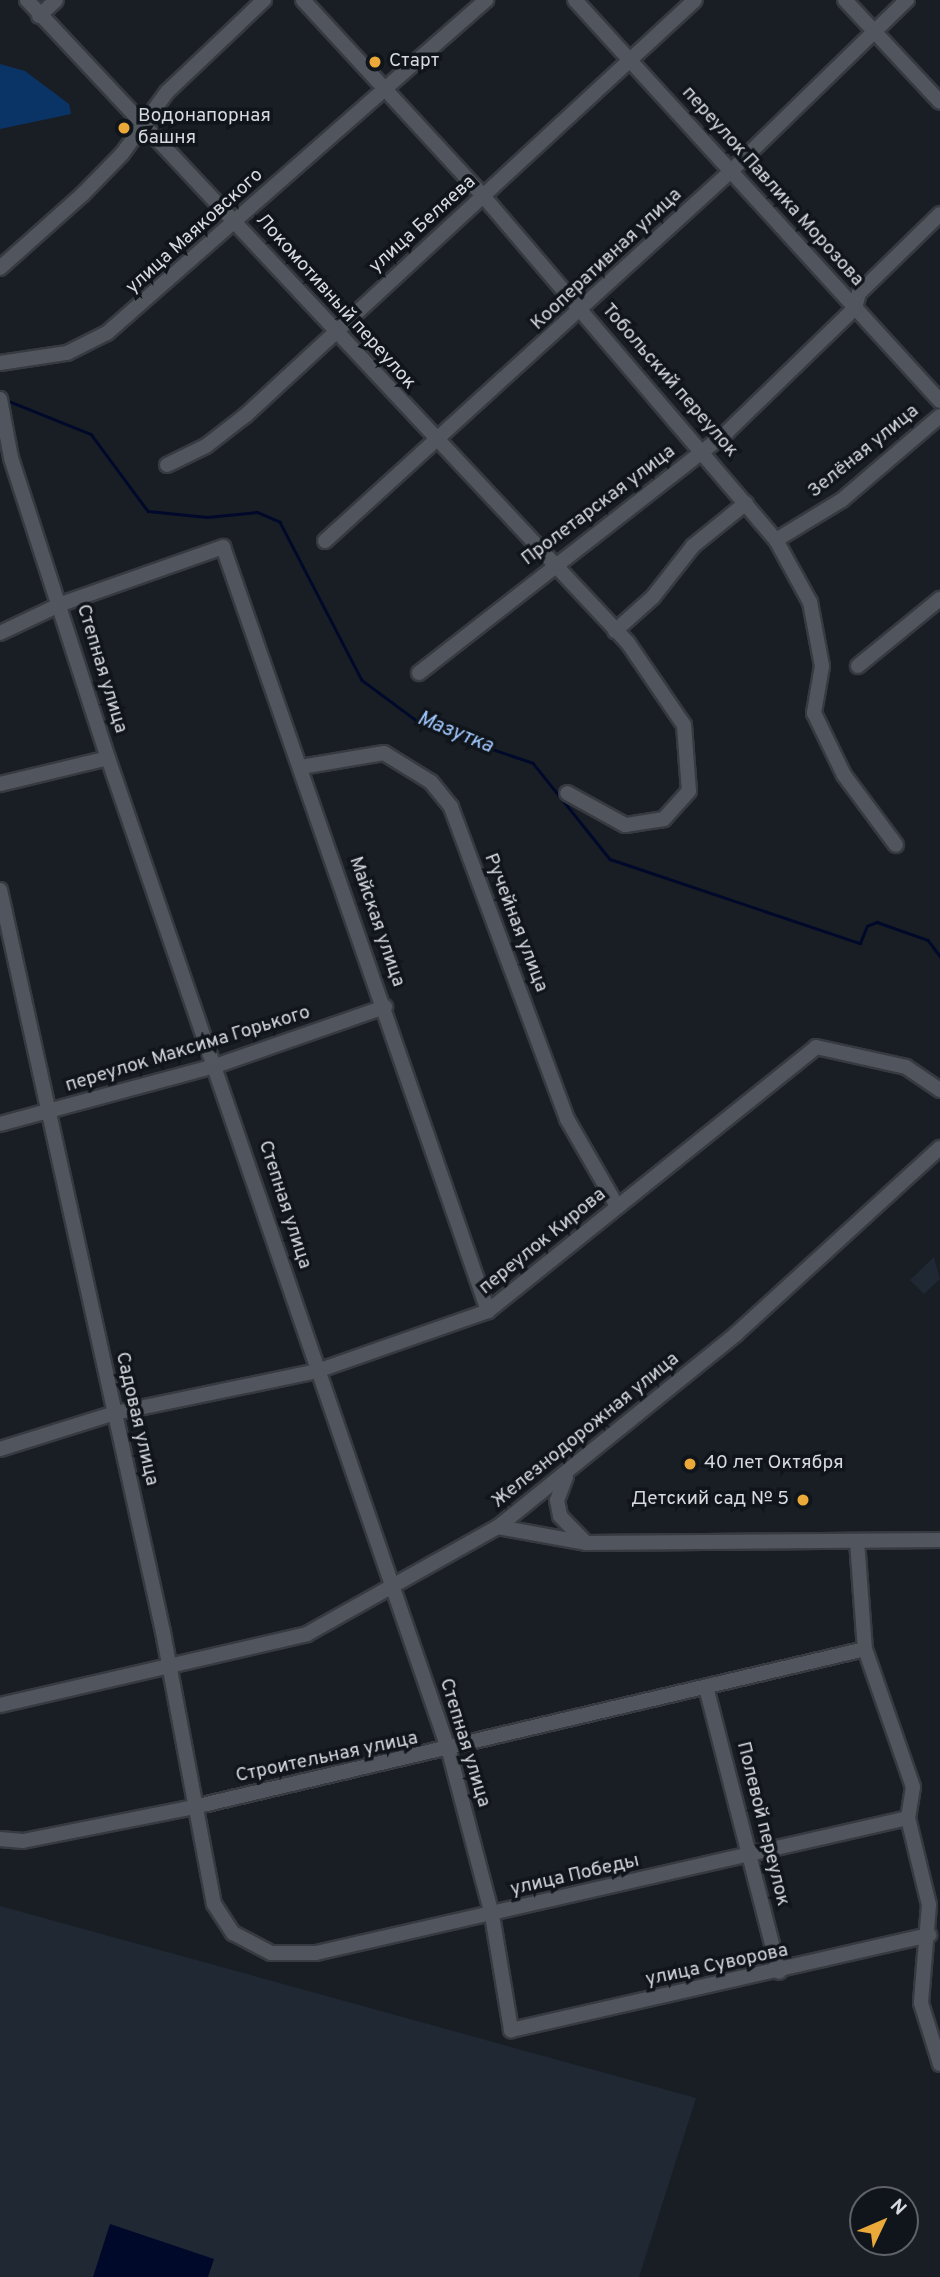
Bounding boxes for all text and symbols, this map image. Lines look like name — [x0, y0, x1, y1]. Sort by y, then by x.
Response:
place label: Старт — [389, 51, 439, 73]
marker: Старт — [367, 54, 383, 70]
street label: переулок Павлика Морозова — [676, 82, 868, 292]
place label: Водонапорная башня — [138, 106, 271, 150]
marker: Водонапорная башня — [116, 120, 132, 136]
street label: улица Маяковского — [122, 165, 268, 299]
street label: улица Беляева — [365, 171, 481, 279]
street label: Кооперативная улица — [527, 184, 687, 336]
street label: Локомотивный переулок — [250, 209, 420, 395]
street label: Тобольский переулок — [596, 299, 742, 463]
street label: Зелёная улица — [804, 400, 924, 504]
street label: Пролетарская улица — [518, 441, 680, 571]
street label: Степная улица — [71, 602, 131, 736]
water label: Мазутка — [413, 706, 497, 760]
street label: Ручейная улица — [478, 850, 552, 996]
street label: Майская улица — [343, 854, 409, 990]
street label: переулок Максима Горького — [63, 1002, 313, 1098]
street label: Степная улица — [253, 1138, 315, 1272]
street label: переулок Кирова — [475, 1184, 611, 1300]
street label: Железнодорожная улица — [488, 1348, 684, 1514]
street label: Садовая улица — [110, 1350, 162, 1488]
place label: 40 лет Октября — [704, 1453, 844, 1475]
marker: 40 лет Октября — [682, 1456, 698, 1472]
place label: Детский сад № 5 — [631, 1489, 789, 1511]
marker: Детский сад № 5 — [795, 1492, 811, 1508]
street label: Степная улица — [434, 1676, 494, 1810]
street label: Строительная улица — [234, 1728, 420, 1788]
street label: Полевой переулок — [731, 1739, 793, 1909]
street label: улица Победы — [508, 1850, 642, 1902]
street label: улица Суворова — [644, 1940, 790, 1992]
north arrow — [849, 2186, 919, 2256]
text: N — [884, 2195, 911, 2221]

